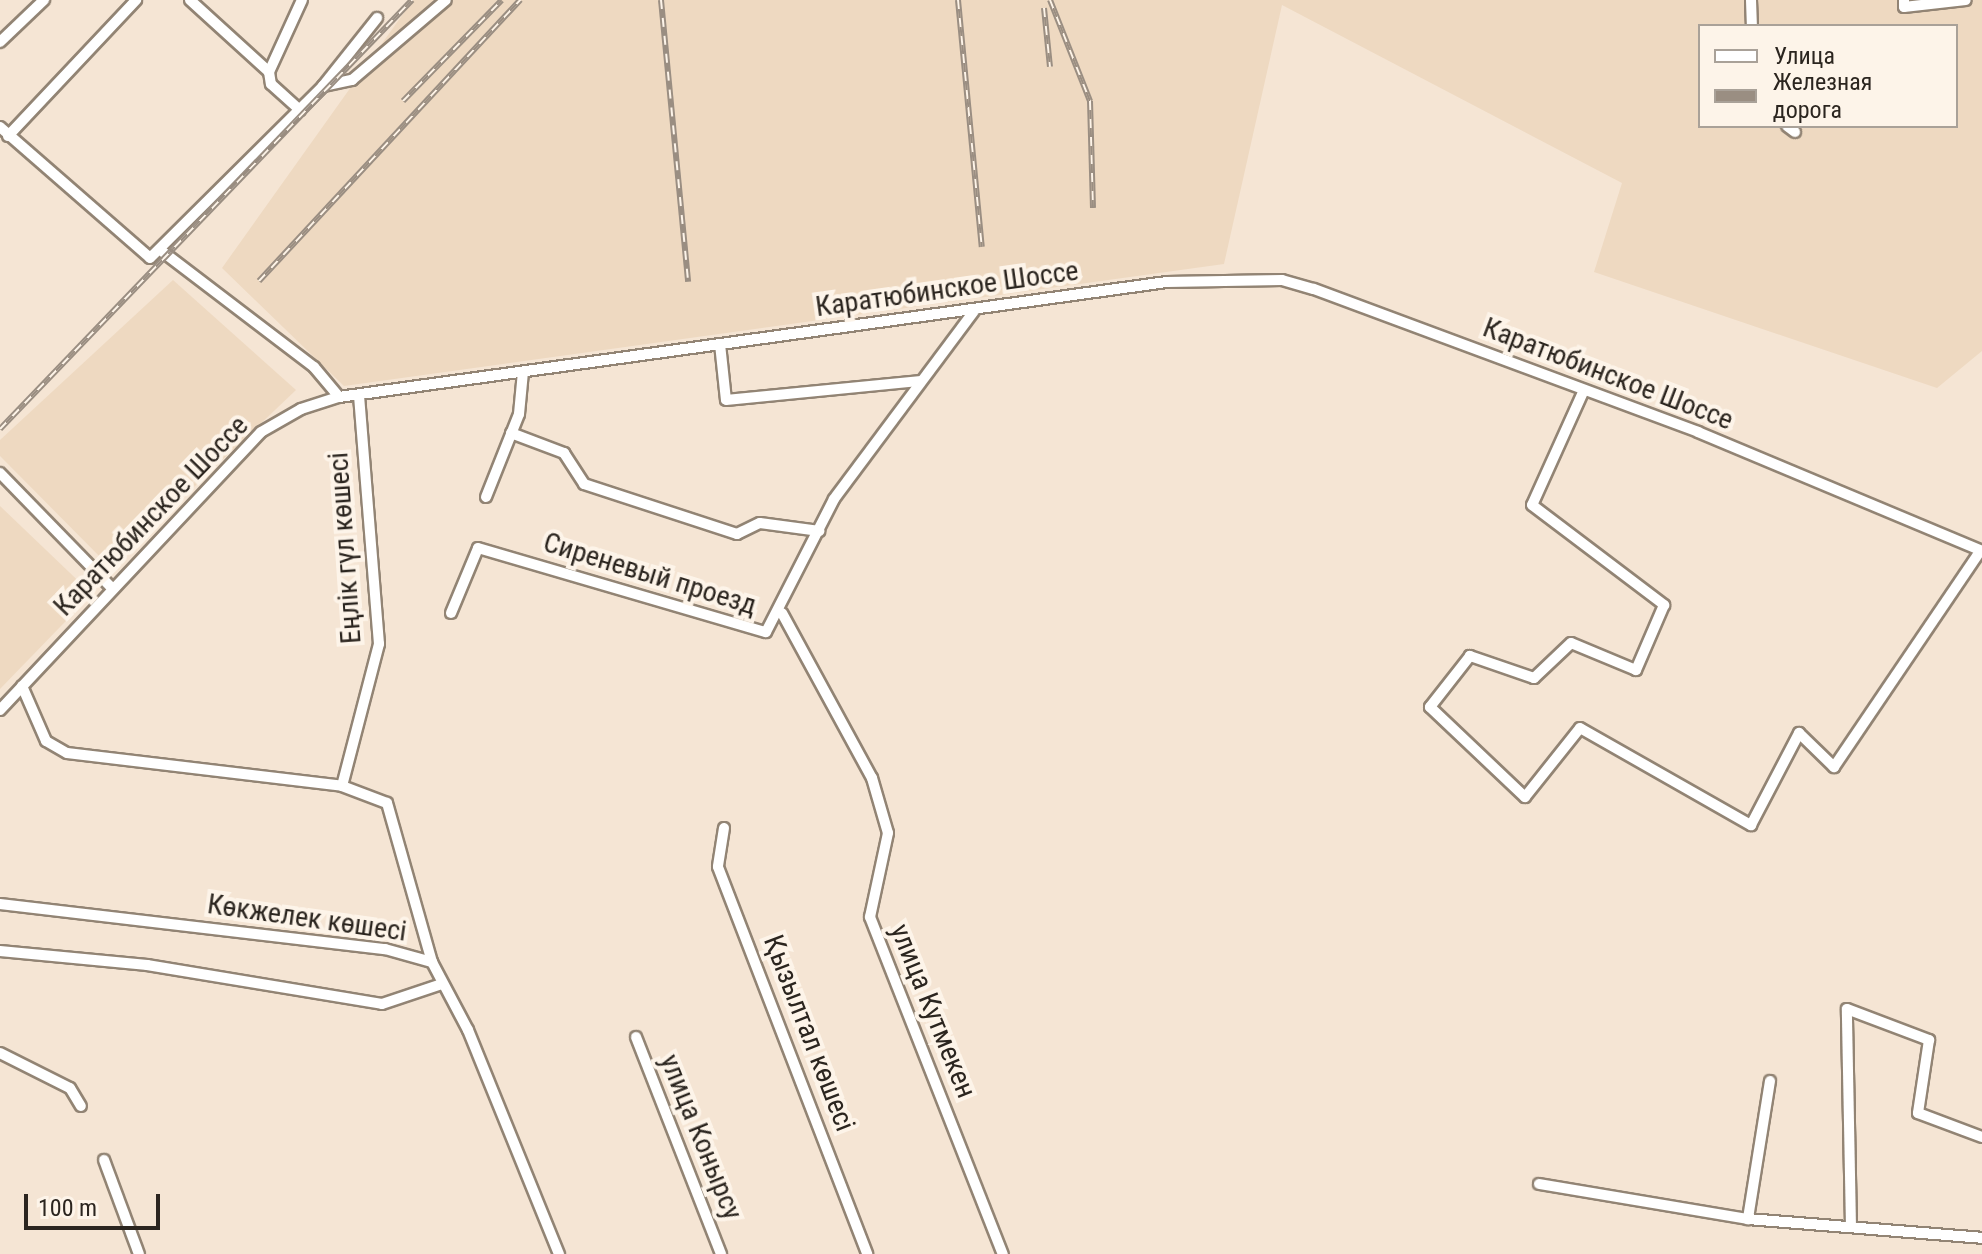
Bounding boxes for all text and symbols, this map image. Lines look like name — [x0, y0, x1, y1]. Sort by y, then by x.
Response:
legend — [1698, 24, 1958, 128]
text: Улица — [1774, 42, 1835, 70]
text: Железная дорога — [1773, 68, 1872, 124]
street label: Каратюбинское Шоссе — [813, 254, 1081, 324]
street label: Каратюбинское Шоссе — [1478, 311, 1738, 437]
street label: Каратюбинское Шоссе — [47, 409, 255, 623]
street label: Еңлік гүл көшесі — [322, 451, 368, 645]
street label: Сиреневый проезд — [539, 526, 761, 622]
street label: Көкжелек көшесі — [205, 887, 409, 949]
street label: улица Кутмекен — [883, 919, 983, 1103]
street label: Қызылтал көшесі — [756, 930, 862, 1136]
street label: улица Конырсу — [653, 1049, 749, 1225]
scale bar — [28, 1178, 164, 1228]
text: 100 m — [38, 1194, 97, 1222]

